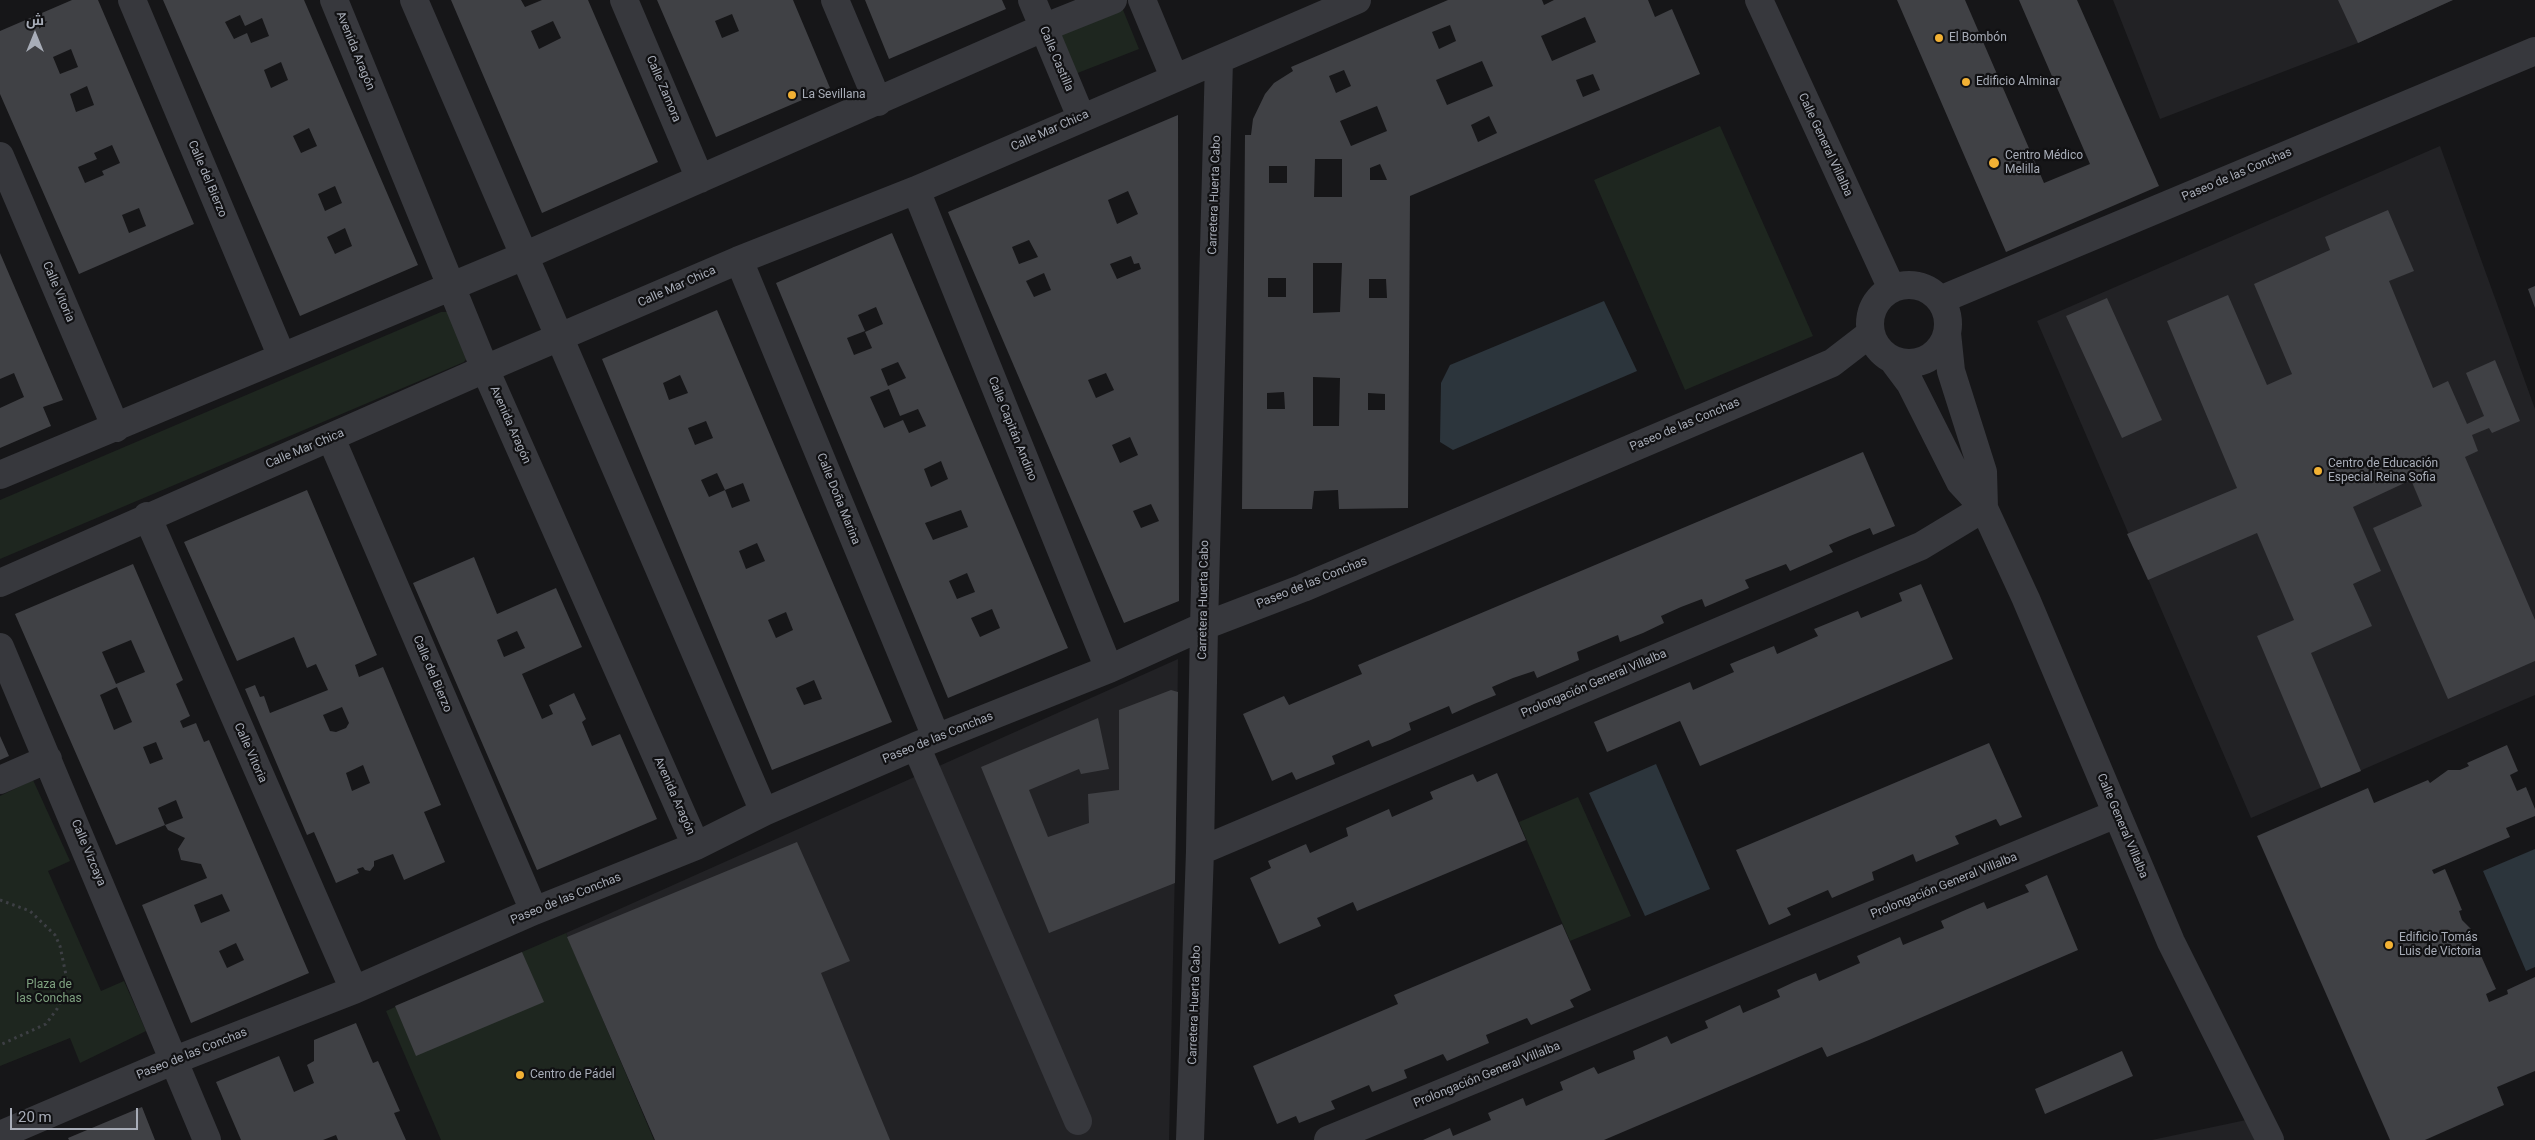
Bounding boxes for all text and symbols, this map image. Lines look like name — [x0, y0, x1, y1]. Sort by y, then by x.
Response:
street label: Avenida Aragón — [333, 9, 377, 93]
north arrow — [10, 10, 60, 60]
text: ش — [26, 12, 44, 28]
street label: Calle Castilla — [1036, 24, 1076, 94]
place label: El Bombón — [1949, 31, 2007, 45]
marker: El Bombón — [1933, 32, 1945, 44]
street label: Calle Zamora — [643, 54, 683, 124]
place label: Edificio Alminar — [1976, 75, 2059, 89]
marker: Edificio Alminar — [1960, 76, 1972, 88]
place label: La Sevillana — [802, 88, 866, 102]
marker: La Sevillana — [786, 89, 798, 101]
street label: Calle General Villalba — [1795, 91, 1855, 199]
street label: Calle Mar Chica — [1009, 107, 1091, 155]
street label: Carretera Huerta Cabo — [1206, 135, 1224, 255]
street label: Calle del Bierzo — [184, 138, 230, 220]
street label: Paseo de las Conchas — [2180, 145, 2294, 205]
place label: Centro Médico Melilla — [2005, 149, 2083, 177]
marker: Centro Médico Melilla — [1987, 156, 2001, 170]
street label: Calle Vitoria — [39, 260, 77, 324]
street label: Calle Mar Chica — [636, 263, 718, 311]
street label: Calle Capitán Andino — [985, 375, 1039, 483]
street label: Avenida Aragón — [486, 384, 534, 466]
street label: Paseo de las Conchas — [1628, 395, 1742, 455]
street label: Calle Mar Chica — [264, 426, 346, 472]
street label: Calle Doña Marina — [813, 451, 863, 547]
place label: Centro de Educación Especial Reina Sofia — [2328, 457, 2438, 485]
marker: Centro de Educación Especial Reina Sofia — [2312, 465, 2324, 477]
street label: Carretera Huerta Cabo — [1196, 540, 1212, 660]
street label: Paseo de las Conchas — [1255, 554, 1369, 612]
street label: Calle del Bierzo — [409, 633, 455, 715]
street label: Prolongación General Villalba — [1519, 647, 1669, 721]
street label: Paseo de las Conchas — [881, 709, 995, 767]
street label: Calle Vitoria — [230, 721, 270, 785]
street label: Avenida Aragón — [650, 755, 698, 837]
street label: Calle General Villalba — [2093, 771, 2151, 881]
street label: Calle Vizcaya — [68, 818, 108, 888]
street label: Prolongación General Villalba — [1869, 850, 2019, 922]
street label: Paseo de las Conchas — [509, 870, 623, 928]
place label: Edificio Tomás Luis de Victoria — [2399, 931, 2481, 959]
marker: Edificio Tomás Luis de Victoria — [2383, 939, 2395, 951]
street label: Carretera Huerta Cabo — [1186, 945, 1204, 1065]
park label: Plaza de las Conchas — [16, 978, 82, 1006]
street label: Paseo de las Conchas — [135, 1025, 249, 1083]
street label: Prolongación General Villalba — [1412, 1039, 1562, 1111]
place label: Centro de Pádel — [530, 1068, 615, 1082]
marker: Centro de Pádel — [514, 1069, 526, 1081]
scale bar — [12, 1098, 140, 1130]
text: 20 m — [18, 1108, 52, 1126]

